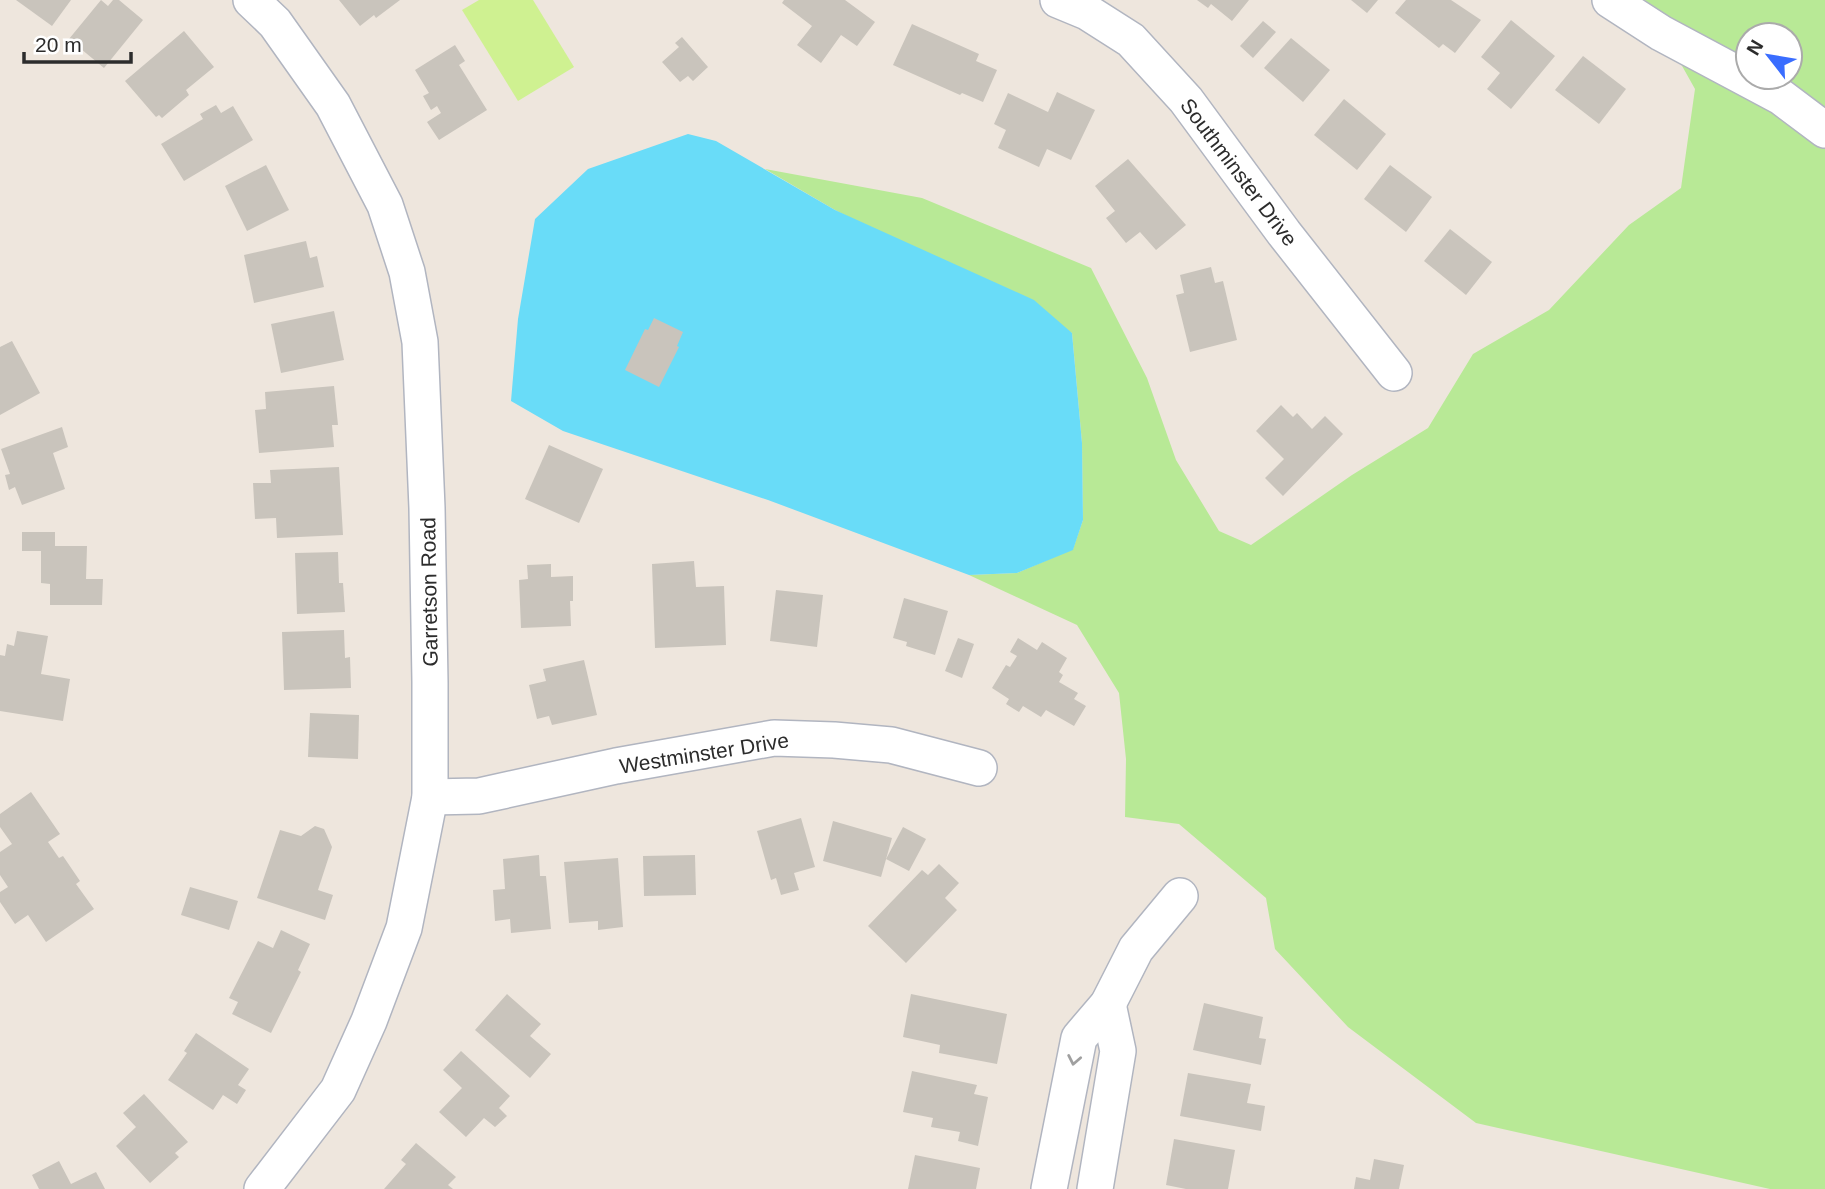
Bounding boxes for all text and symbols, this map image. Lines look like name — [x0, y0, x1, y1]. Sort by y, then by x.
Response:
scale bar — [24, 21, 131, 65]
north arrow — [1734, 21, 1804, 91]
text: 20 m — [35, 33, 82, 56]
text: N — [1742, 36, 1767, 59]
street label: Southminster Drive — [1176, 94, 1302, 250]
street label: Garretson Road — [416, 517, 442, 667]
street label: Westminster Drive — [618, 728, 790, 778]
one-way arrow — [1068, 1054, 1083, 1066]

